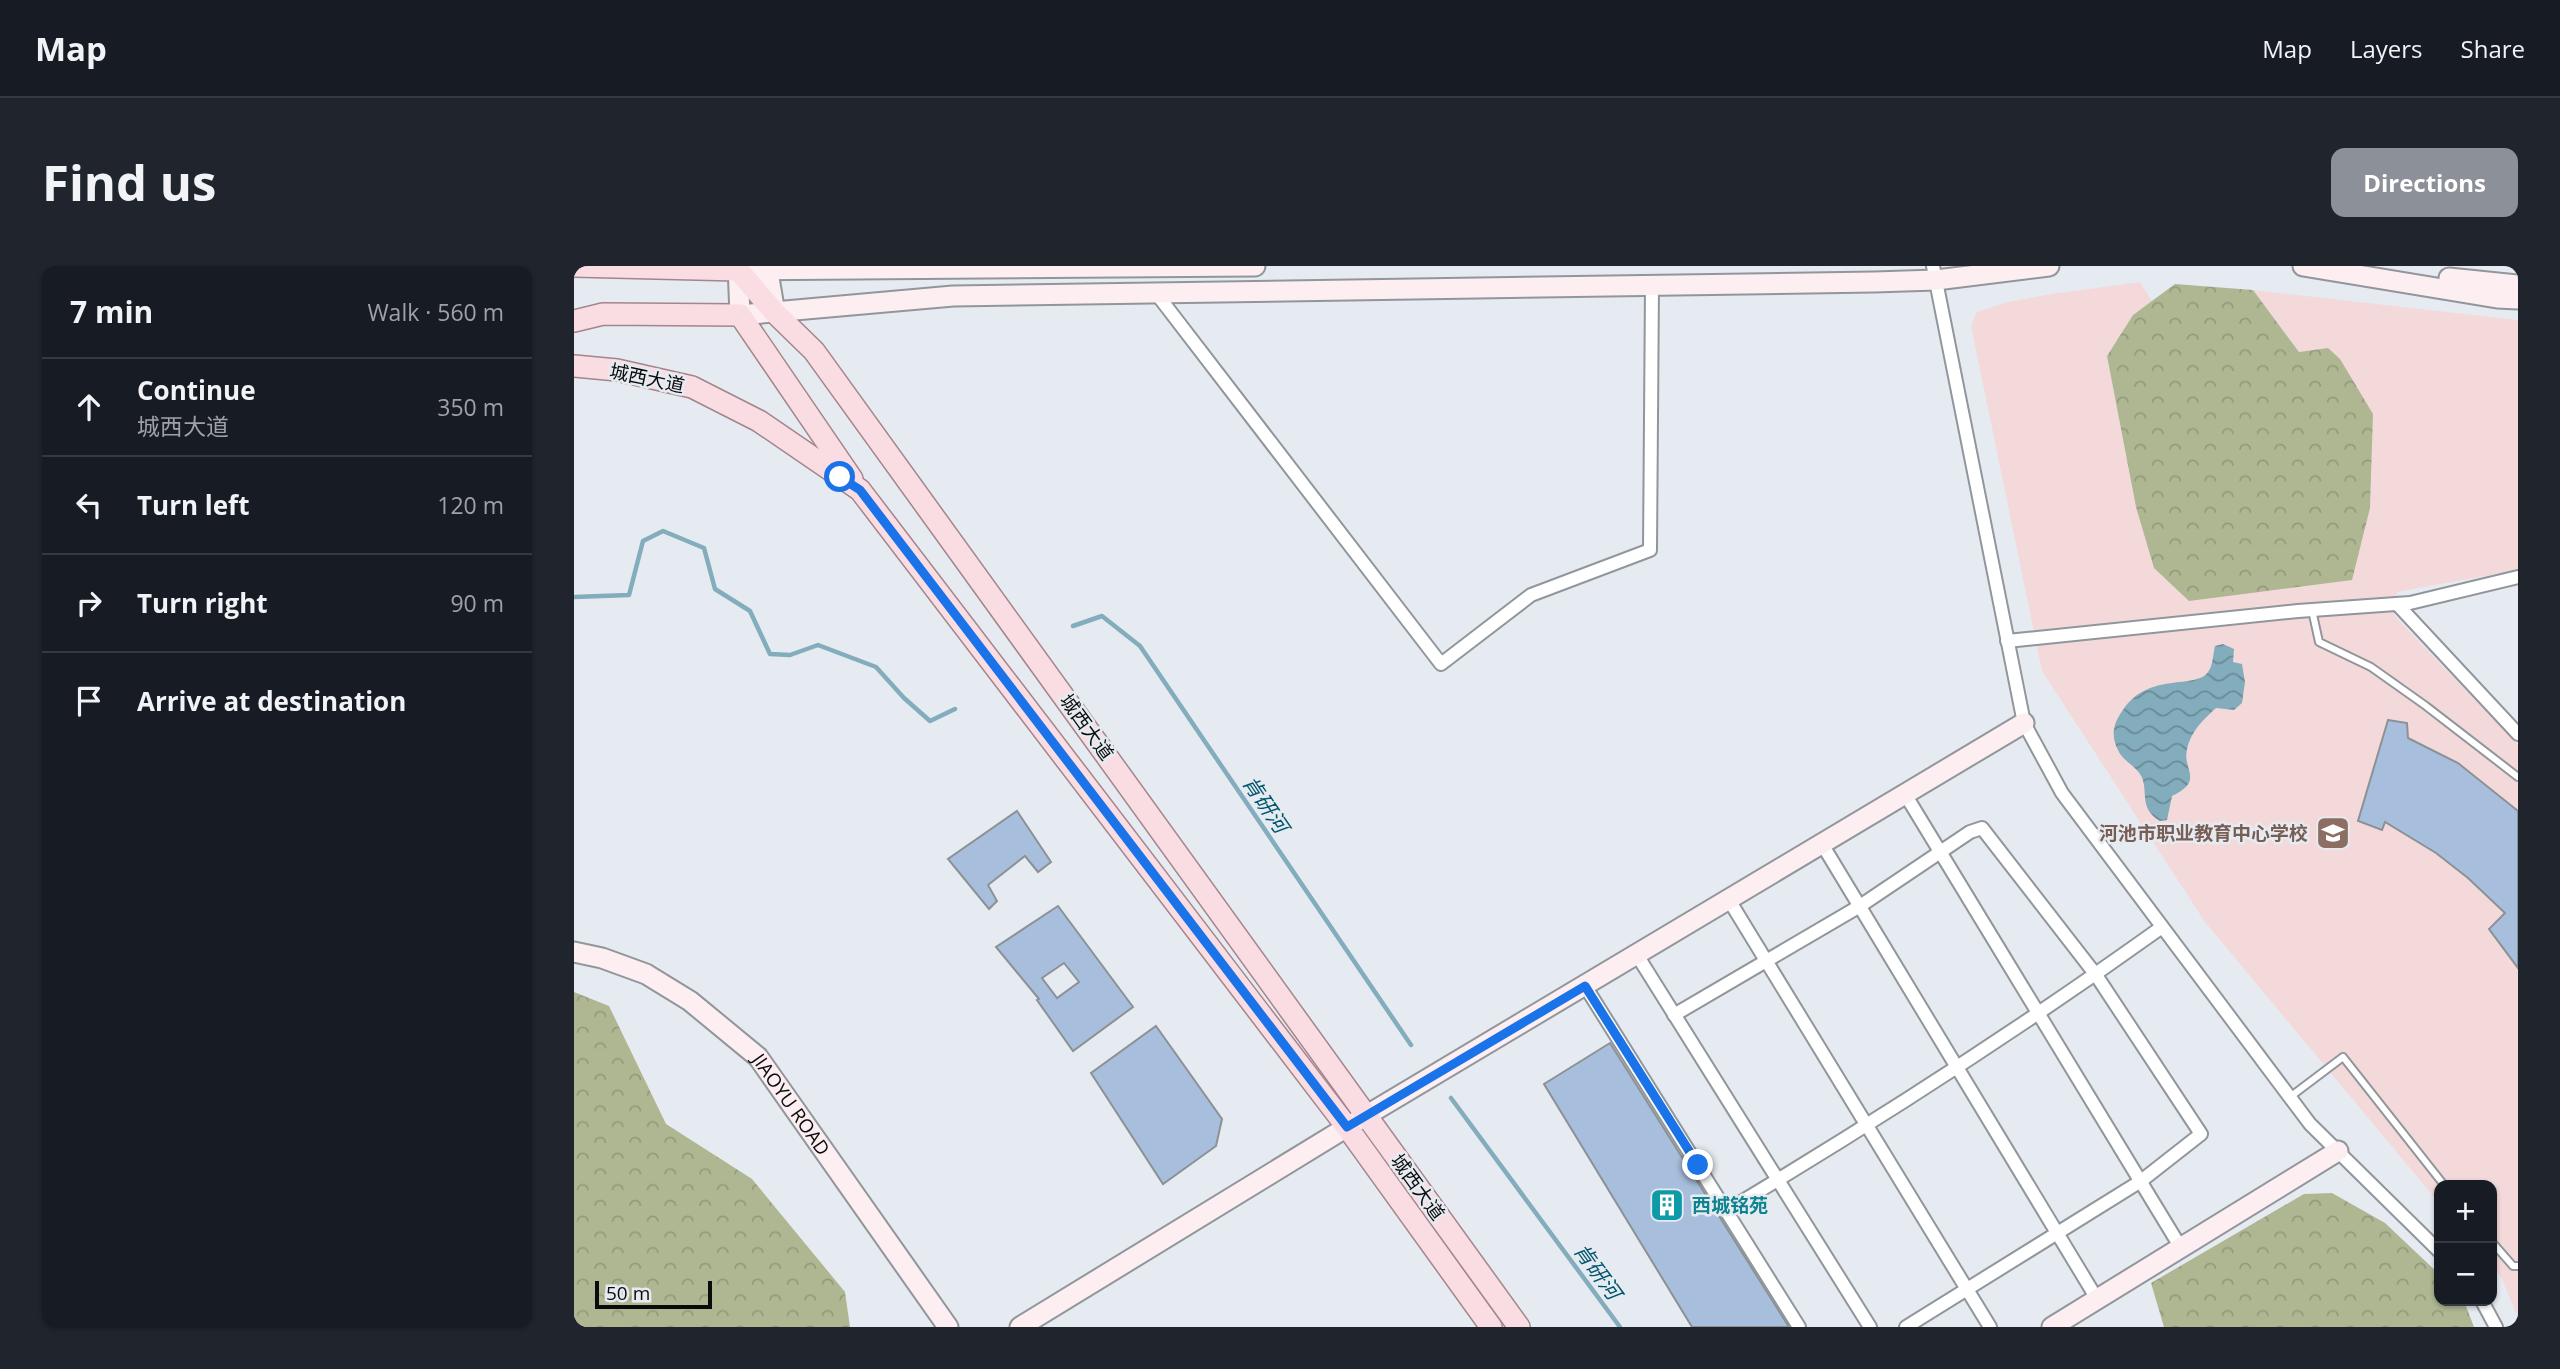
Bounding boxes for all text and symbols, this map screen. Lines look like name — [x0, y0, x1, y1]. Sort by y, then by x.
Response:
text: Map — [35, 26, 107, 71]
text: Map — [2262, 32, 2312, 65]
text: Layers — [2350, 32, 2423, 65]
text: Share — [2461, 32, 2525, 65]
button: Directions — [2331, 148, 2518, 217]
text: Find us — [42, 149, 216, 215]
text: 7 min — [70, 291, 153, 332]
text: Walk · 560 m — [367, 296, 504, 328]
street label: 城西大道 — [607, 357, 687, 399]
text: Continue — [137, 372, 256, 408]
icon: ahead — [70, 388, 108, 426]
text: 350 m — [437, 391, 504, 423]
text: 城西大道 — [137, 410, 229, 442]
route start — [824, 461, 855, 492]
icon: left — [70, 486, 108, 524]
text: Turn left — [137, 487, 249, 523]
text: 120 m — [437, 489, 504, 521]
icon: right — [70, 584, 108, 622]
text: Turn right — [137, 585, 268, 621]
text: 90 m — [450, 587, 504, 619]
icon: arrive — [70, 682, 108, 720]
text: Arrive at destination — [137, 683, 406, 719]
street label: 城西大道 — [1054, 689, 1120, 765]
water label: 肯研河 — [1237, 770, 1297, 841]
school or university icon: 河池市职业教育中心学校 — [2314, 814, 2352, 852]
place label: 河池市职业教育中心学校 — [2099, 820, 2308, 846]
street label: JIAOYU ROAD — [745, 1047, 836, 1160]
street label: 城西大道 — [1385, 1149, 1451, 1225]
route end — [1682, 1149, 1713, 1180]
map controls — [2434, 1180, 2497, 1306]
button: + — [2434, 1180, 2497, 1243]
building icon: 西城铭苑 — [1648, 1186, 1686, 1224]
place label: 西城铭苑 — [1692, 1192, 1768, 1218]
water label: 肯研河 — [1568, 1237, 1630, 1308]
button: − — [2434, 1243, 2497, 1306]
scale bar — [595, 1278, 712, 1310]
text: 50 m — [606, 1280, 650, 1306]

